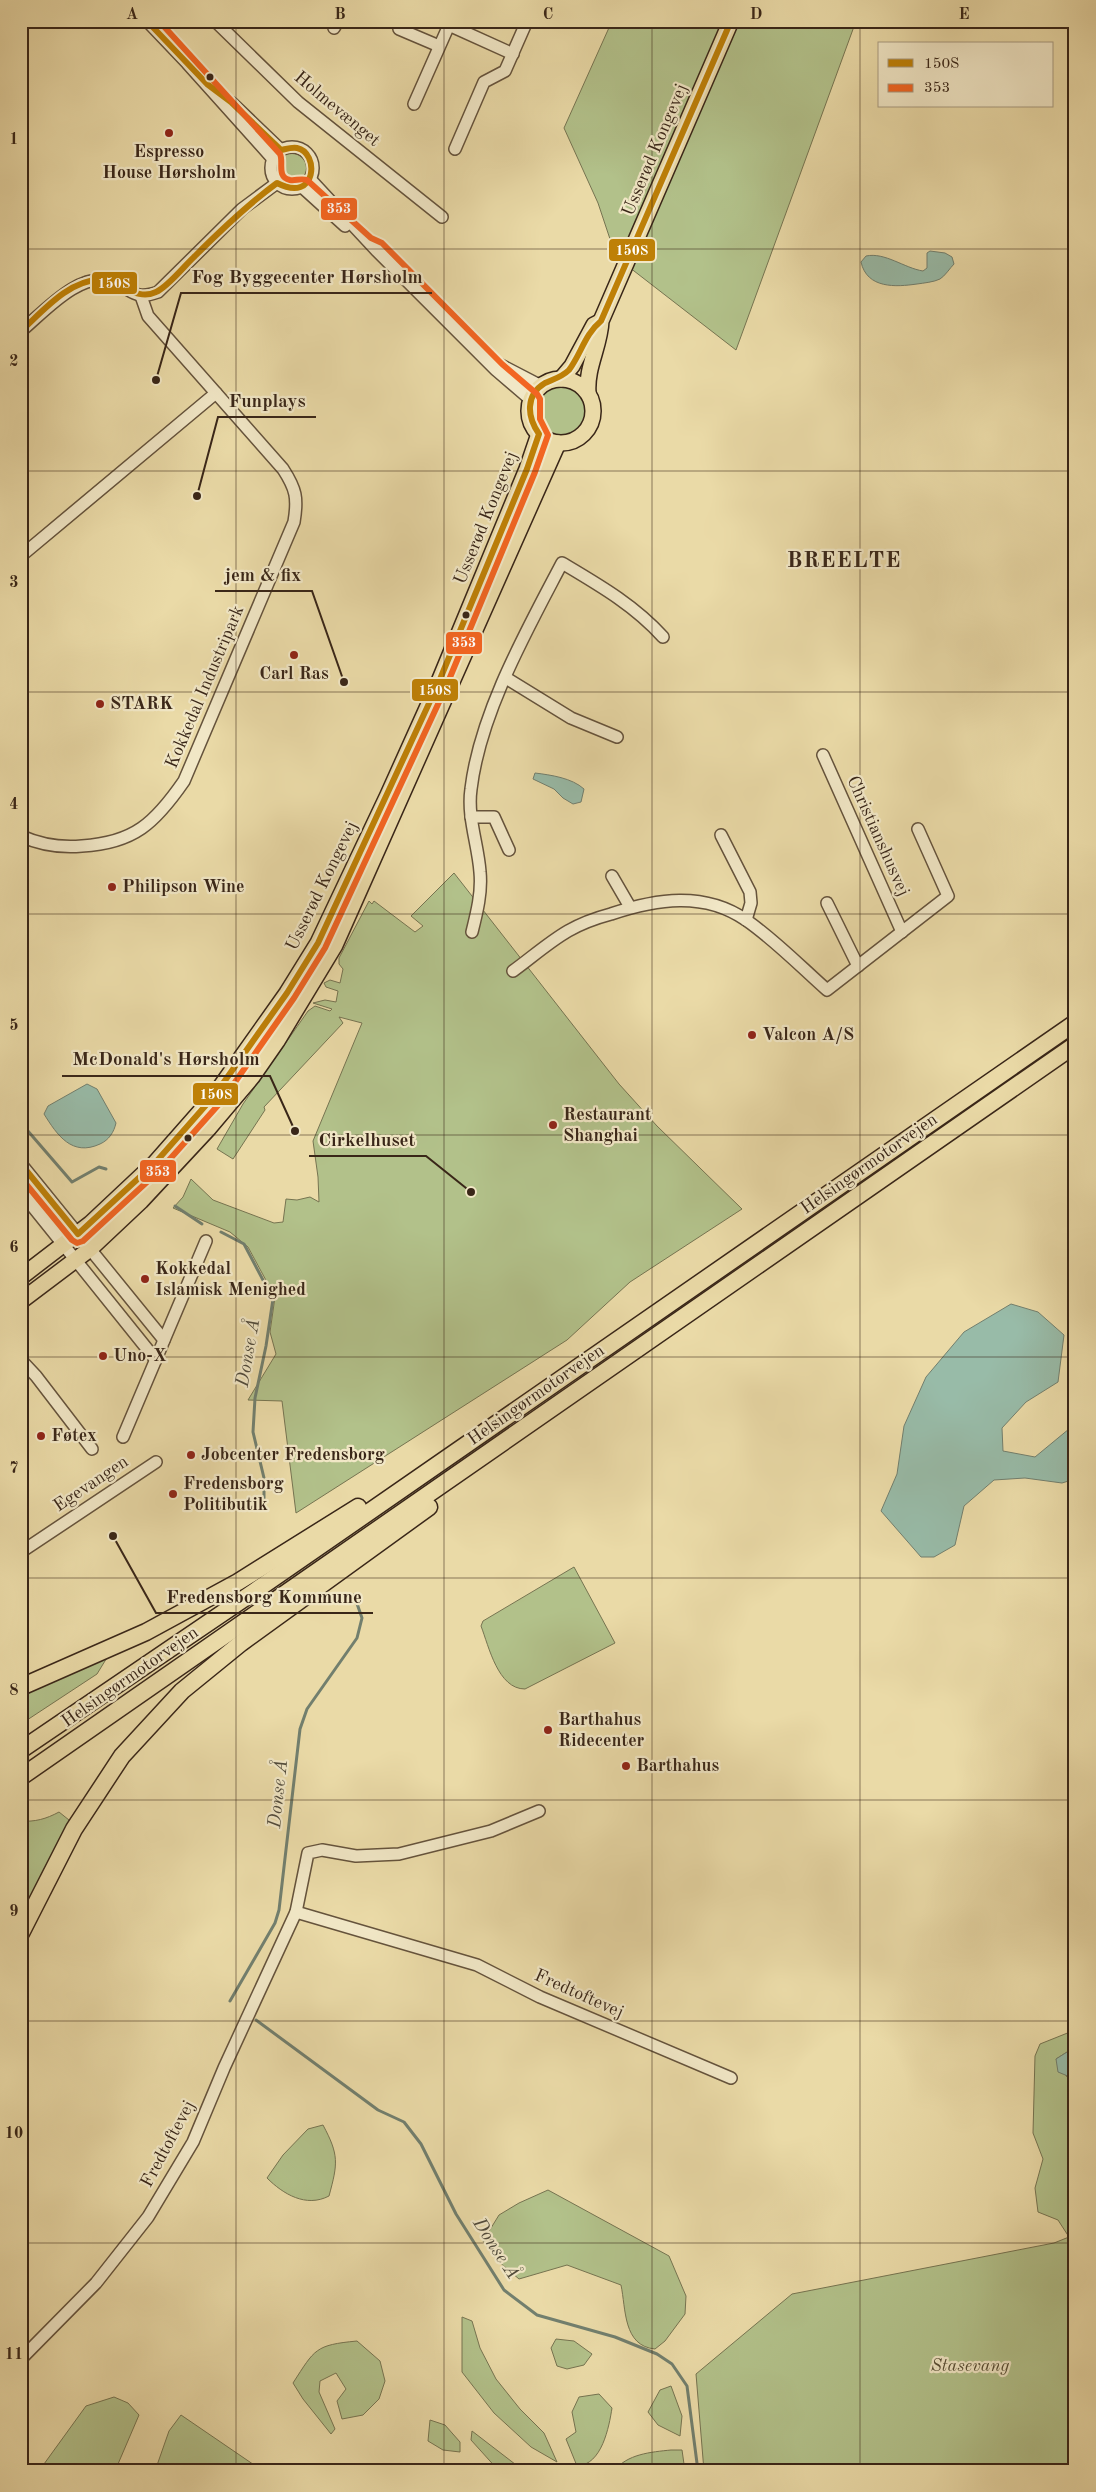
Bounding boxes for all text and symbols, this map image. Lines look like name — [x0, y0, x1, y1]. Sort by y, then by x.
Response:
text: A — [126, 7, 138, 23]
text: B — [334, 7, 346, 23]
text: C — [543, 7, 553, 23]
text: D — [750, 7, 762, 23]
text: E — [958, 7, 970, 23]
legend — [878, 42, 1054, 108]
text: 150S — [924, 57, 959, 72]
street label: Holmevænget — [291, 68, 383, 150]
unlabelled marker — [205, 72, 215, 82]
street label: Usserød Kongevej — [619, 81, 691, 219]
text: 353 — [924, 81, 950, 96]
marker: Espresso House Hørsholm — [163, 127, 175, 139]
text: 1 — [9, 132, 19, 148]
place label: Espresso House Hørsholm — [102, 143, 236, 182]
line badge: 353 — [320, 197, 358, 221]
text: 353 — [327, 202, 351, 216]
line badge: 150S — [608, 238, 656, 262]
text: 150S — [615, 244, 649, 258]
callout: Fog Byggecenter Hørsholm — [181, 259, 432, 293]
text: Fog Byggecenter Hørsholm — [191, 269, 423, 288]
line badge: 150S — [91, 271, 138, 295]
text: 150S — [97, 277, 131, 291]
text: 2 — [9, 354, 19, 370]
callout: Funplays — [218, 383, 316, 417]
text: Funplays — [228, 393, 306, 412]
street label: Usserød Kongevej — [451, 449, 521, 587]
district label: BREELTE — [787, 550, 901, 572]
callout: jem & fix — [215, 557, 312, 591]
text: jem & fix — [224, 567, 301, 586]
text: 3 — [9, 575, 19, 591]
street label: Kokkedal Industripark — [163, 603, 247, 771]
unlabelled marker — [461, 610, 471, 620]
line badge: 353 — [445, 631, 483, 655]
text: 353 — [452, 636, 476, 650]
marker: Carl Ras — [288, 649, 300, 661]
place label: Carl Ras — [259, 665, 329, 683]
line badge: 150S — [411, 678, 459, 702]
text: 150S — [418, 684, 452, 698]
place label: STARK — [110, 695, 173, 713]
marker: STARK — [94, 698, 106, 710]
street label: Christianshusvej — [843, 773, 913, 899]
text: 4 — [9, 797, 19, 813]
street label: Usserød Kongevej — [283, 818, 361, 954]
place label: Philipson Wine — [122, 878, 245, 896]
marker: Philipson Wine — [106, 881, 118, 893]
text: 5 — [9, 1018, 19, 1034]
place label: Valcon A/S — [762, 1026, 854, 1044]
marker: Valcon A/S — [746, 1029, 758, 1041]
callout: McDonald's Hørsholm — [62, 1042, 270, 1076]
text: McDonald's Hørsholm — [72, 1051, 260, 1070]
line badge: 150S — [192, 1082, 239, 1106]
text: 150S — [199, 1088, 233, 1102]
place label: Restaurant Shanghai — [563, 1106, 652, 1145]
street label: Helsingørmotorvejen — [797, 1110, 941, 1218]
marker: Restaurant Shanghai — [547, 1119, 559, 1131]
callout: Cirkelhuset — [309, 1122, 426, 1156]
text: Cirkelhuset — [318, 1132, 416, 1151]
unlabelled marker — [183, 1133, 193, 1143]
line badge: 353 — [139, 1159, 177, 1183]
text: 353 — [146, 1165, 170, 1179]
text: 6 — [9, 1240, 19, 1256]
place label: Kokkedal Islamisk Menighed — [155, 1260, 306, 1299]
marker: Kokkedal Islamisk Menighed — [139, 1273, 151, 1285]
water label: Donse Å — [229, 1317, 264, 1390]
street label: Helsingørmotorvejen — [464, 1341, 608, 1449]
place label: Uno-X — [113, 1347, 167, 1365]
marker: Uno-X — [97, 1350, 109, 1362]
place label: Føtex — [51, 1427, 97, 1445]
marker: Føtex — [35, 1430, 47, 1442]
place label: Jobcenter Fredensborg — [201, 1446, 385, 1464]
marker: Jobcenter Fredensborg — [185, 1449, 197, 1461]
street label: Egevangen — [50, 1452, 132, 1515]
text: 7 — [9, 1461, 19, 1477]
place label: Fredensborg Politibutik — [183, 1475, 284, 1514]
marker: Fredensborg Politibutik — [167, 1488, 179, 1500]
callout: Fredensborg Kommune — [156, 1579, 373, 1613]
text: Fredensborg Kommune — [166, 1589, 362, 1608]
street label: Helsingørmotorvejen — [58, 1623, 202, 1731]
text: 8 — [9, 1683, 19, 1699]
place label: Barthahus Ridecenter — [558, 1711, 645, 1750]
marker: Barthahus Ridecenter — [542, 1724, 554, 1736]
place label: Barthahus — [636, 1757, 719, 1775]
water label: Donse Å — [261, 1758, 292, 1830]
marker: Barthahus — [620, 1760, 632, 1772]
text: 9 — [9, 1904, 19, 1920]
street label: Fredtoftevej — [532, 1966, 626, 2022]
street label: Fredtoftevej — [138, 2098, 198, 2190]
text: 10 — [5, 2126, 23, 2142]
water label: Donse Å — [468, 2211, 526, 2283]
text: 11 — [5, 2347, 23, 2363]
park label: Stasevang — [931, 2357, 1010, 2375]

